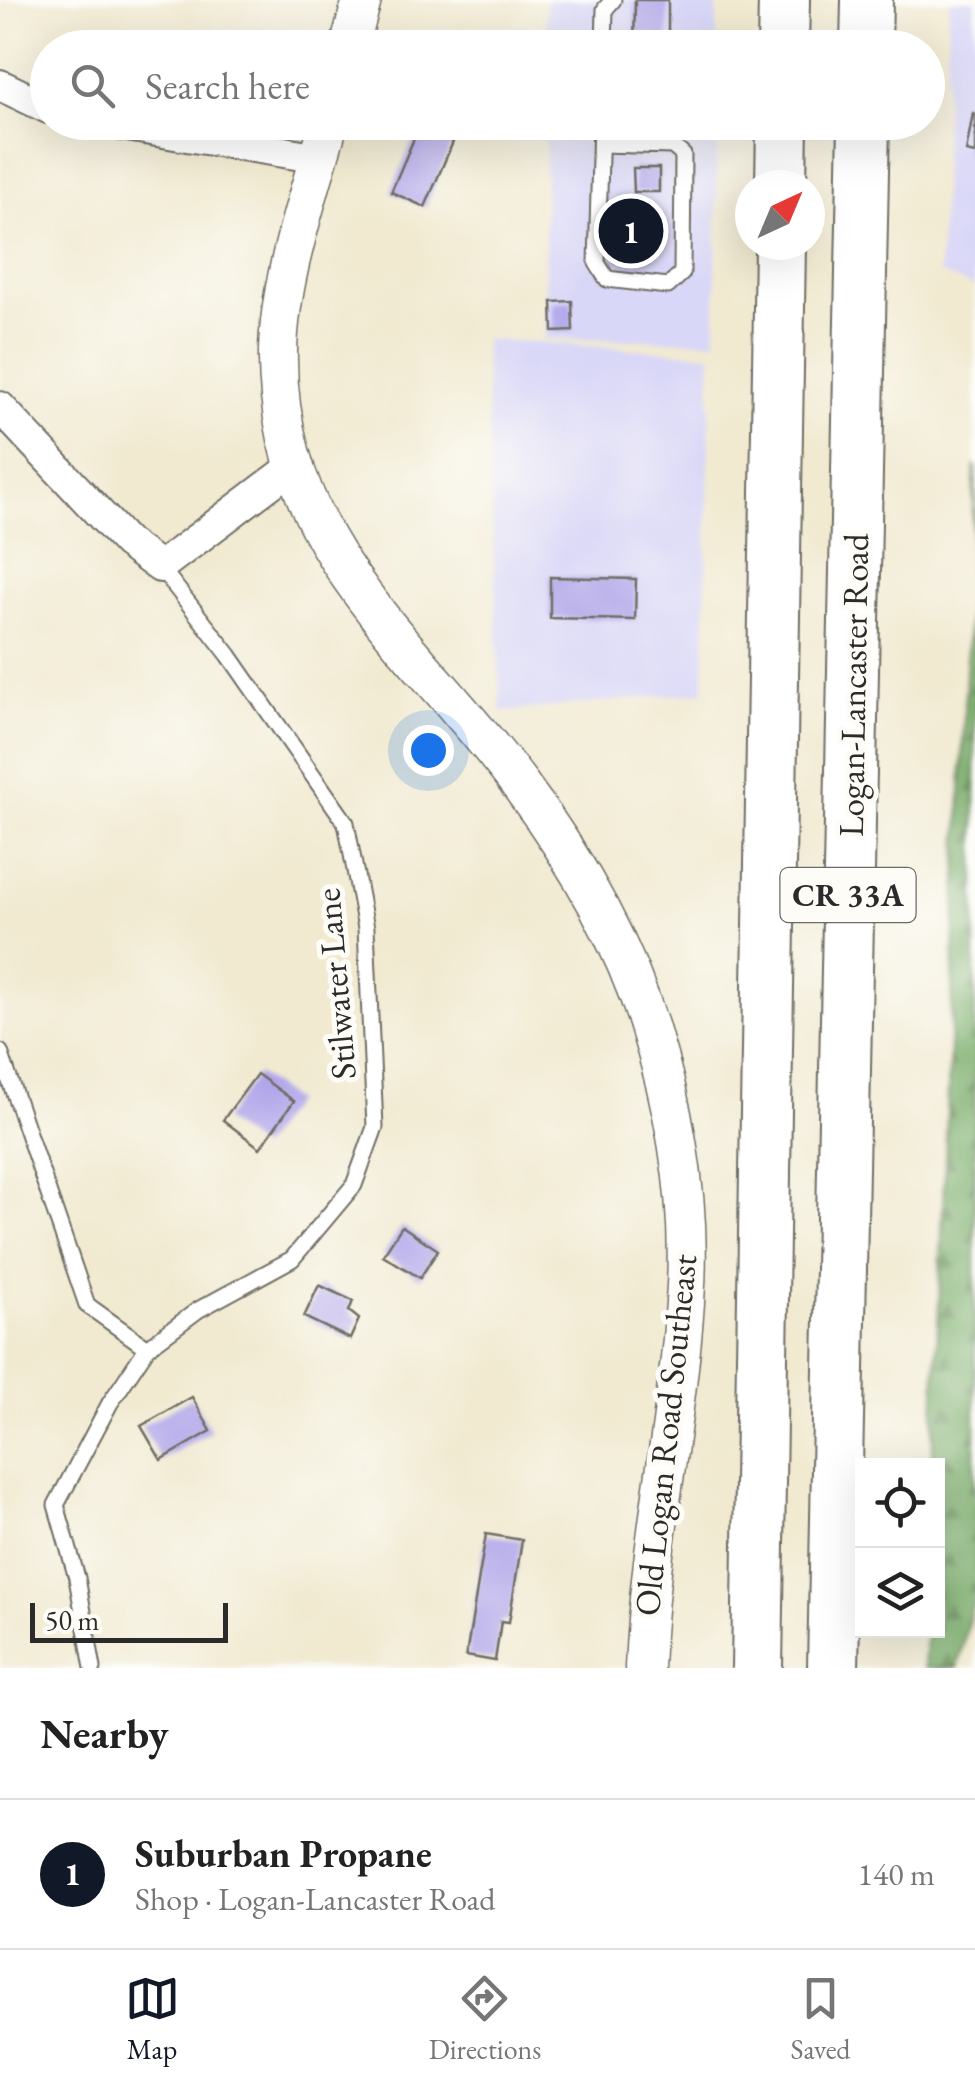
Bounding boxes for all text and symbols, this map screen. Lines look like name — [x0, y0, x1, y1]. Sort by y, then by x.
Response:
search box — [30, 30, 945, 140]
icon: search — [65, 58, 120, 113]
text: Search here — [145, 61, 310, 110]
north arrow — [735, 170, 825, 260]
pin: 1 — [598, 194, 664, 268]
street label: Logan-Lancaster Road — [828, 533, 878, 837]
your location — [403, 725, 454, 776]
road number: CR 33A — [780, 868, 916, 922]
street label: Stilwater Lane — [304, 887, 366, 1081]
street label: Old Logan Road Southeast — [624, 1252, 706, 1618]
map controls — [855, 1458, 945, 1638]
button: locate — [855, 1458, 945, 1548]
button: layers — [855, 1548, 945, 1638]
scale bar — [30, 1598, 228, 1642]
text: 50 m — [45, 1602, 99, 1638]
text: Nearby — [40, 1706, 169, 1761]
text: Suburban Propane — [135, 1829, 432, 1878]
text: 1 — [64, 1853, 81, 1895]
text: 140 m — [858, 1853, 935, 1895]
text: Shop · Logan-Lancaster Road — [135, 1878, 495, 1920]
tab: Map — [125, 1971, 180, 2067]
tab: Directions — [429, 1971, 541, 2067]
tab: Saved — [790, 1971, 850, 2067]

